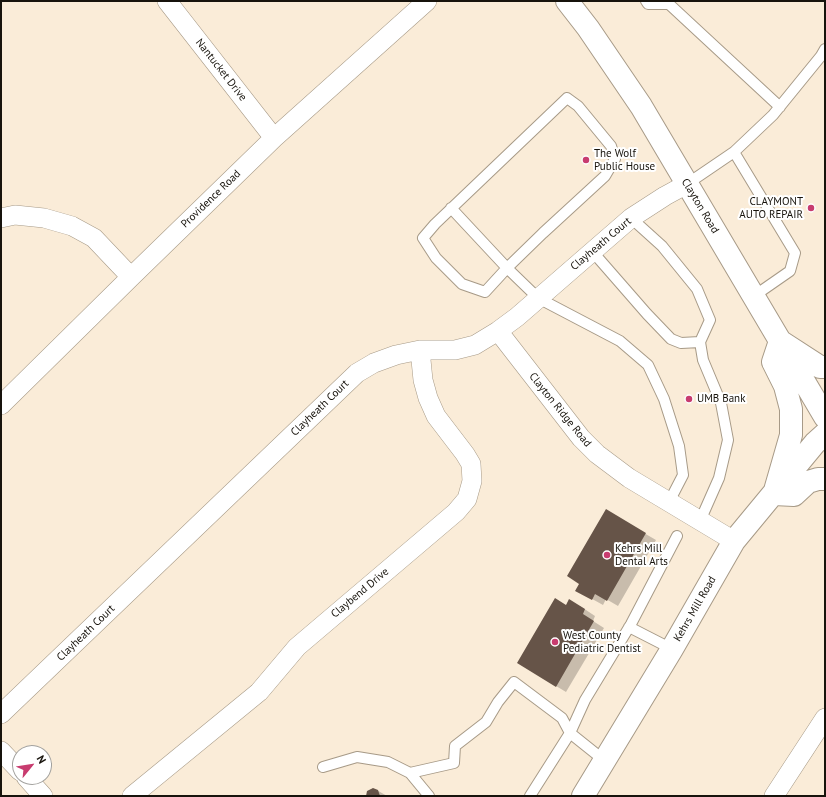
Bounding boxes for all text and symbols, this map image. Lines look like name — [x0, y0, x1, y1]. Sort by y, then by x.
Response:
street label: Nantucket Drive — [193, 36, 249, 104]
place label: The Wolf Public House — [594, 147, 655, 173]
marker: The Wolf Public House — [581, 155, 591, 165]
street label: Providence Road — [179, 167, 243, 231]
street label: Clayton Road — [678, 176, 722, 236]
place label: CLAYMONT AUTO REPAIR — [739, 195, 803, 221]
marker: CLAYMONT AUTO REPAIR — [806, 203, 816, 213]
street label: Clayheath Court — [568, 215, 634, 273]
street label: Clayton Ridge Road — [526, 370, 594, 450]
street label: Clayheath Court — [288, 377, 352, 439]
place label: UMB Bank — [697, 392, 745, 406]
marker: UMB Bank — [684, 394, 694, 404]
place label: Kehrs Mill Dental Arts — [615, 542, 668, 568]
marker: Kehrs Mill Dental Arts — [602, 550, 612, 560]
street label: Claybend Drive — [329, 565, 391, 621]
street label: Kehrs Mill Road — [671, 574, 719, 644]
street label: Clayheath Court — [54, 602, 118, 664]
place label: West County Pediatric Dentist — [563, 629, 641, 655]
marker: West County Pediatric Dentist — [550, 637, 560, 647]
north arrow — [12, 745, 52, 785]
text: N — [34, 753, 49, 766]

